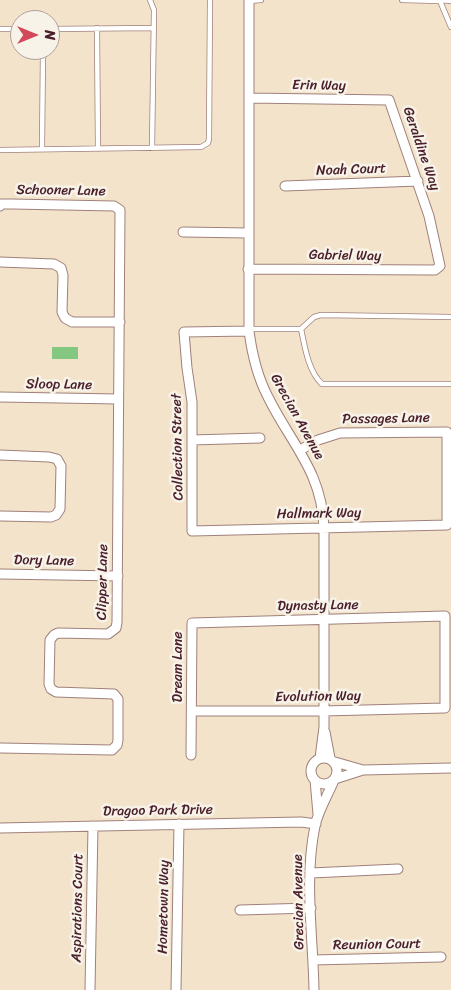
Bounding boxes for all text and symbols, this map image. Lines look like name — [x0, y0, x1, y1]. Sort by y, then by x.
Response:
north arrow — [10, 10, 60, 60]
text: N — [37, 30, 62, 40]
street label: Erin Way — [292, 77, 346, 95]
street label: Geraldine Way — [399, 105, 443, 193]
street label: Noah Court — [316, 160, 386, 180]
street label: Schooner Lane — [16, 182, 106, 200]
street label: Gabriel Way — [309, 247, 381, 265]
street label: Grecian Avenue — [267, 371, 327, 463]
street label: Sloop Lane — [26, 376, 92, 394]
street label: Collection Street — [169, 393, 187, 501]
street label: Passages Lane — [342, 410, 430, 428]
street label: Hallmark Way — [277, 505, 361, 523]
street label: Clipper Lane — [94, 544, 112, 620]
street label: Dory Lane — [14, 552, 74, 570]
street label: Dynasty Lane — [277, 597, 359, 615]
street label: Dream Lane — [170, 632, 186, 702]
street label: Evolution Way — [275, 688, 361, 706]
street label: Dragoo Park Drive — [103, 802, 213, 820]
street label: Aspirations Court — [69, 853, 87, 963]
street label: Grecian Avenue — [290, 854, 308, 950]
street label: Hometown Way — [155, 860, 173, 954]
street label: Reunion Court — [333, 936, 421, 954]

